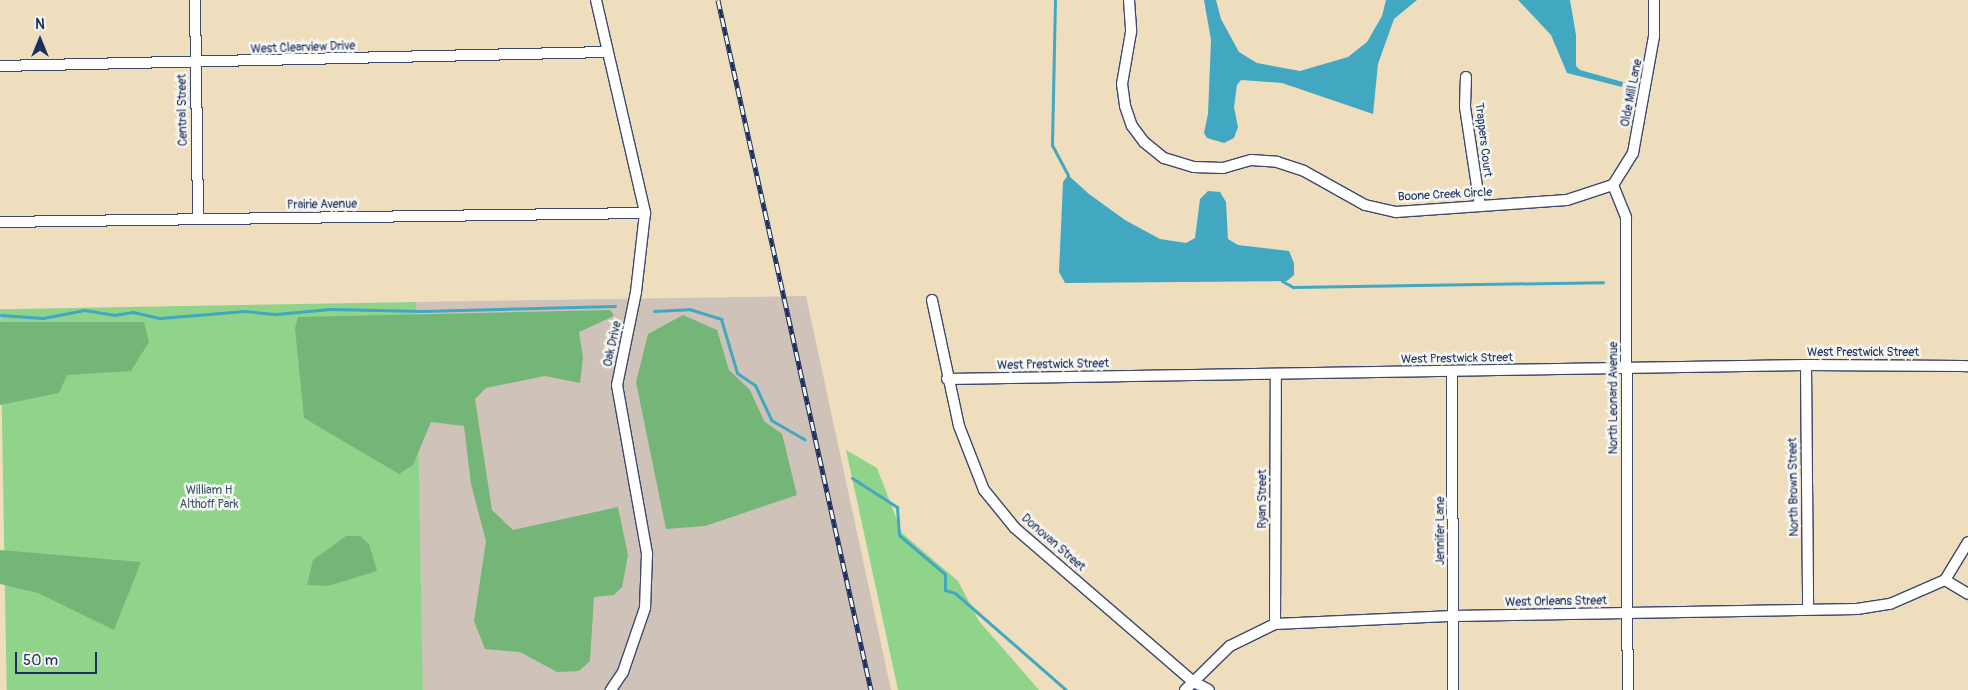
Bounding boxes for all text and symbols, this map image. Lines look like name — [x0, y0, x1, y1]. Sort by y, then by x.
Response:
north arrow — [15, 15, 65, 65]
text: N — [35, 16, 45, 33]
street label: West Clearview Drive — [250, 39, 356, 57]
street label: Olde Mill Lane — [1618, 58, 1646, 128]
street label: Central Street — [175, 74, 191, 146]
street label: Trappers Court — [1471, 102, 1495, 178]
street label: Boone Creek Circle — [1397, 185, 1493, 205]
street label: Prairie Avenue — [287, 197, 357, 213]
street label: Oak Drive — [601, 320, 625, 368]
street label: North Leonard Avenue — [1607, 342, 1621, 454]
street label: West Prestwick Street — [1807, 346, 1919, 360]
street label: West Prestwick Street — [1401, 351, 1513, 367]
street label: West Prestwick Street — [997, 357, 1109, 373]
street label: North Brown Street — [1786, 437, 1802, 537]
street label: Ryan Street — [1256, 469, 1270, 529]
park label: William H Althoff Park — [179, 484, 239, 512]
street label: Jennifer Lane — [1434, 497, 1448, 565]
street label: Donovan Street — [1018, 511, 1088, 575]
street label: West Orleans Street — [1505, 594, 1607, 610]
scale bar — [18, 642, 100, 674]
text: 50 m — [23, 651, 58, 670]

